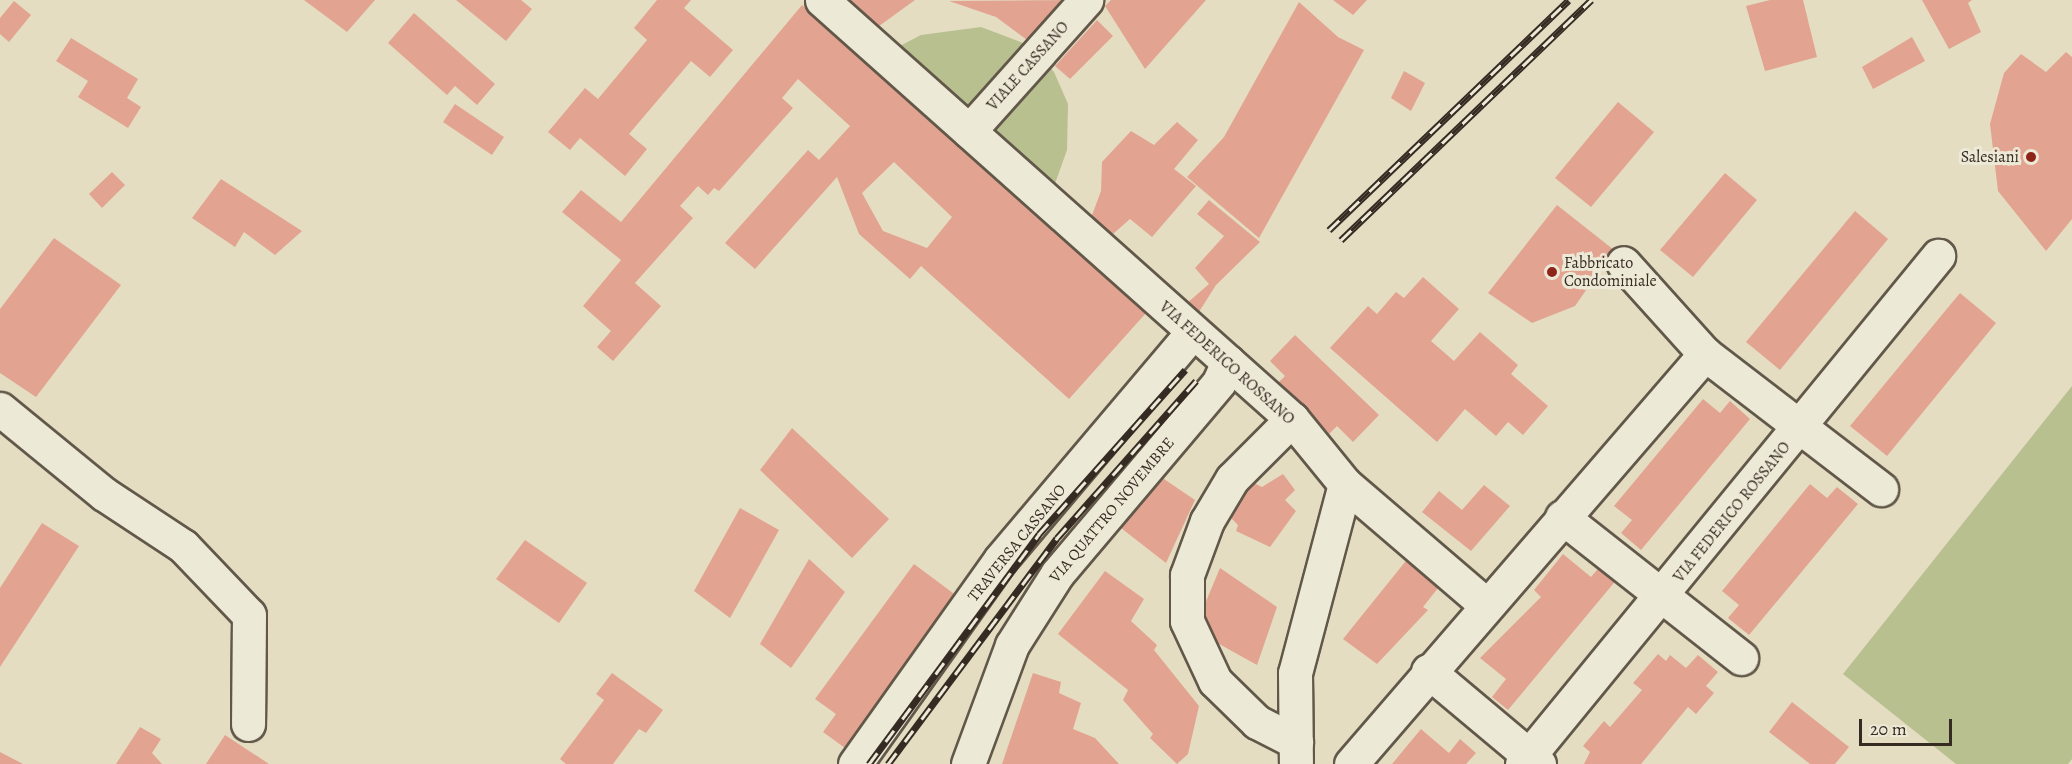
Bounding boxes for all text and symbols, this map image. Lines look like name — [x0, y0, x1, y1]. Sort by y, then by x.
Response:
street label: VIALE CASSANO — [983, 17, 1073, 115]
place label: Salesiani — [1961, 147, 2019, 167]
marker: Salesiani — [2024, 150, 2038, 164]
place label: Fabbricato Condominiale — [1564, 253, 1657, 291]
marker: Fabbricato Condominiale — [1545, 265, 1559, 279]
street label: VIA FEDERICO ROSSANO — [1155, 297, 1299, 429]
street label: VIA QUATTRO NOVEMBRE — [1046, 433, 1178, 587]
street label: VIA FEDERICO ROSSANO — [1669, 438, 1795, 586]
street label: TRAVERSA CASSANO — [964, 480, 1070, 606]
scale bar — [1862, 707, 1955, 745]
text: 20 m — [1870, 717, 1907, 741]

